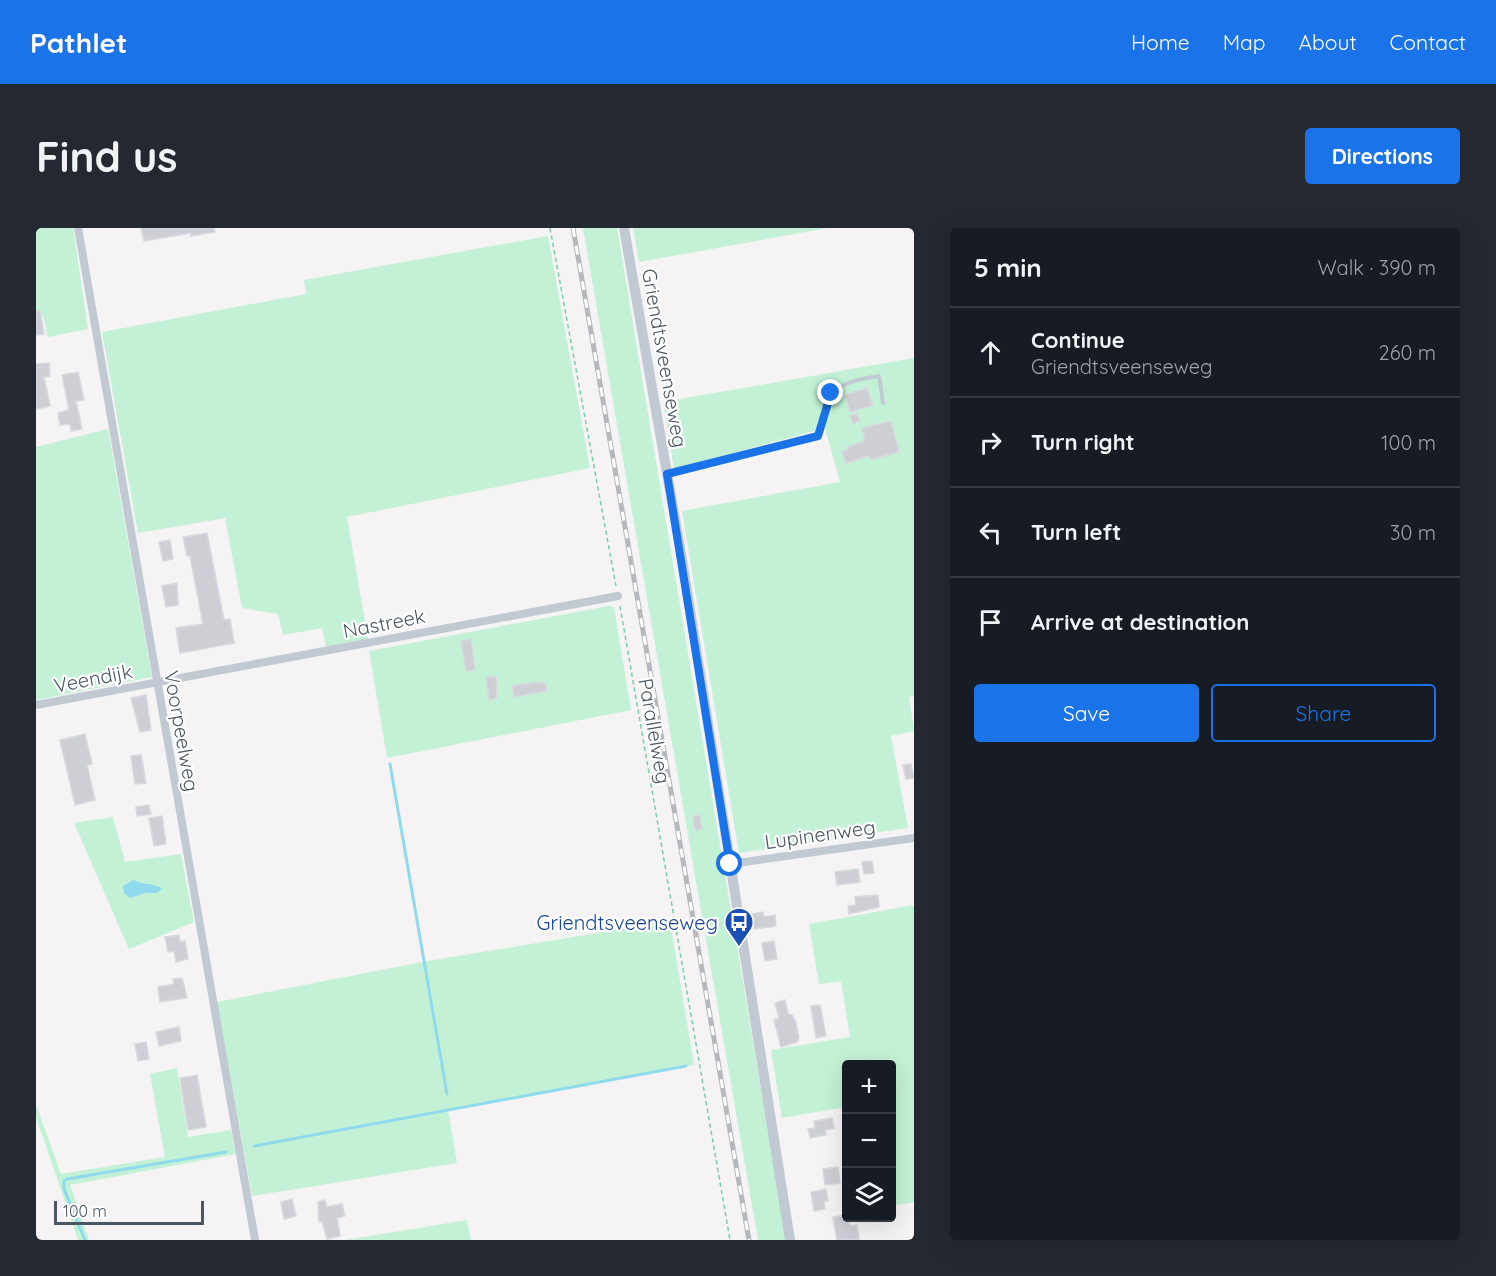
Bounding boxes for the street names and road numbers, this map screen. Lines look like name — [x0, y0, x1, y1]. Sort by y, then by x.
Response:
street label: Griendtsveenseweg — [637, 266, 693, 450]
street label: Nastreek — [341, 603, 427, 643]
street label: Veendijk — [52, 658, 134, 698]
street label: Voorpeelweg — [159, 669, 205, 793]
street label: Parallelweg — [633, 676, 677, 786]
street label: Lupinenweg — [763, 814, 877, 854]

